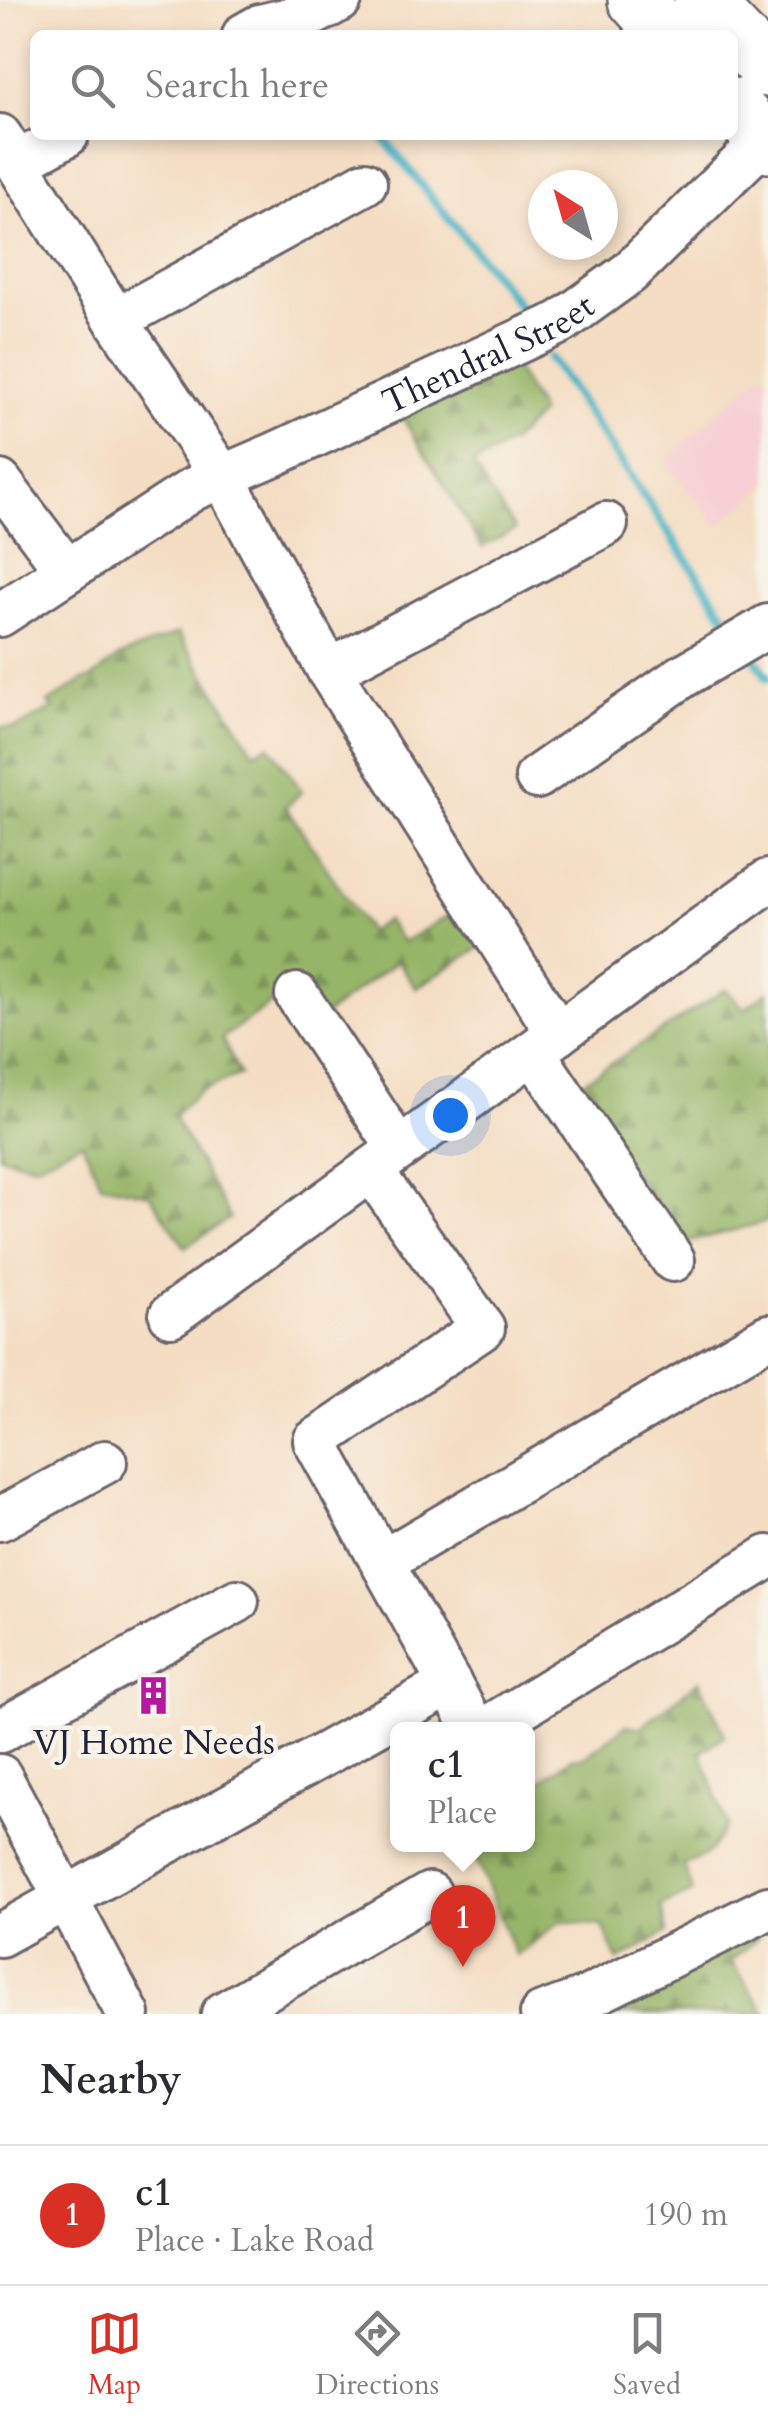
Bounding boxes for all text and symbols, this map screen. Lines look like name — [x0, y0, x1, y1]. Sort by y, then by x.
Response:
search box — [30, 30, 738, 140]
icon: search — [65, 58, 120, 113]
text: Search here — [145, 59, 329, 111]
north arrow — [528, 170, 618, 260]
street label: Thendral Street — [375, 283, 604, 426]
your location — [425, 1090, 476, 1141]
building icon: VJ Home Needs — [133, 1674, 175, 1716]
place label: VJ Home Needs — [33, 1719, 275, 1767]
popup — [390, 1722, 535, 1852]
text: c1 — [427, 1739, 465, 1791]
text: Place — [427, 1791, 498, 1835]
pin: 1 — [430, 1884, 496, 1967]
text: Nearby — [40, 2051, 182, 2108]
text: c1 — [135, 2167, 173, 2219]
text: 1 — [64, 2193, 81, 2237]
text: 190 m — [643, 2193, 728, 2237]
text: Place · Lake Road — [135, 2219, 374, 2263]
tab: Map — [87, 2306, 142, 2404]
tab: Directions — [316, 2306, 439, 2404]
tab: Saved — [613, 2306, 681, 2404]

